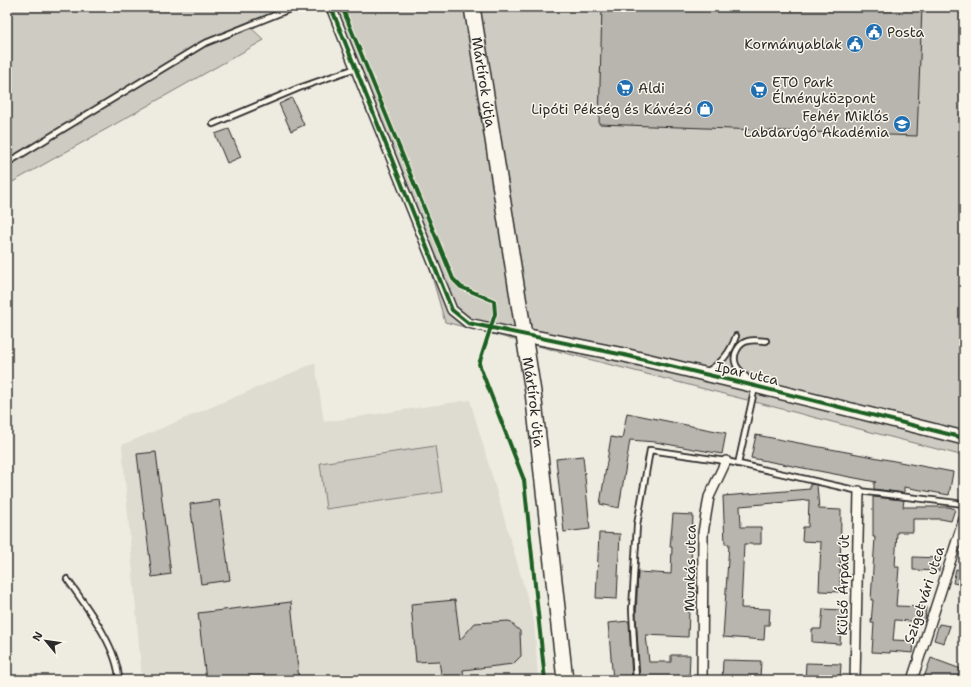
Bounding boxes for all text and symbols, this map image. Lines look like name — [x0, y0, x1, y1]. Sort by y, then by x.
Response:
public building icon: Posta — [864, 22, 884, 42]
place label: Posta — [887, 23, 924, 41]
public building icon: Kormányablak — [845, 34, 865, 54]
place label: Kormányablak — [744, 35, 842, 53]
street label: Mártírok útja — [468, 36, 500, 129]
place label: ETO Park Élményközpont — [772, 73, 876, 107]
supermarket icon: Aldi — [615, 78, 635, 98]
place label: Aldi — [638, 79, 665, 97]
supermarket icon: ETO Park Élményközpont — [749, 80, 769, 100]
shop icon: Lipóti Pékség és Kávézó — [695, 99, 715, 119]
place label: Lipóti Pékség és Kávézó — [531, 100, 692, 118]
place label: Fehér Miklós Labdarúgó Akadémia — [744, 107, 889, 141]
school or university icon: Fehér Miklós Labdarúgó Akadémia — [892, 114, 912, 134]
street label: Mártírok útja — [519, 356, 548, 449]
street label: Ipar utca — [714, 357, 781, 389]
street label: Munkás utca — [680, 524, 700, 612]
street label: Külső Árpád út — [833, 534, 853, 636]
street label: Szigetvári utca — [900, 544, 948, 646]
north arrow — [26, 621, 66, 661]
text: N — [29, 629, 47, 644]

